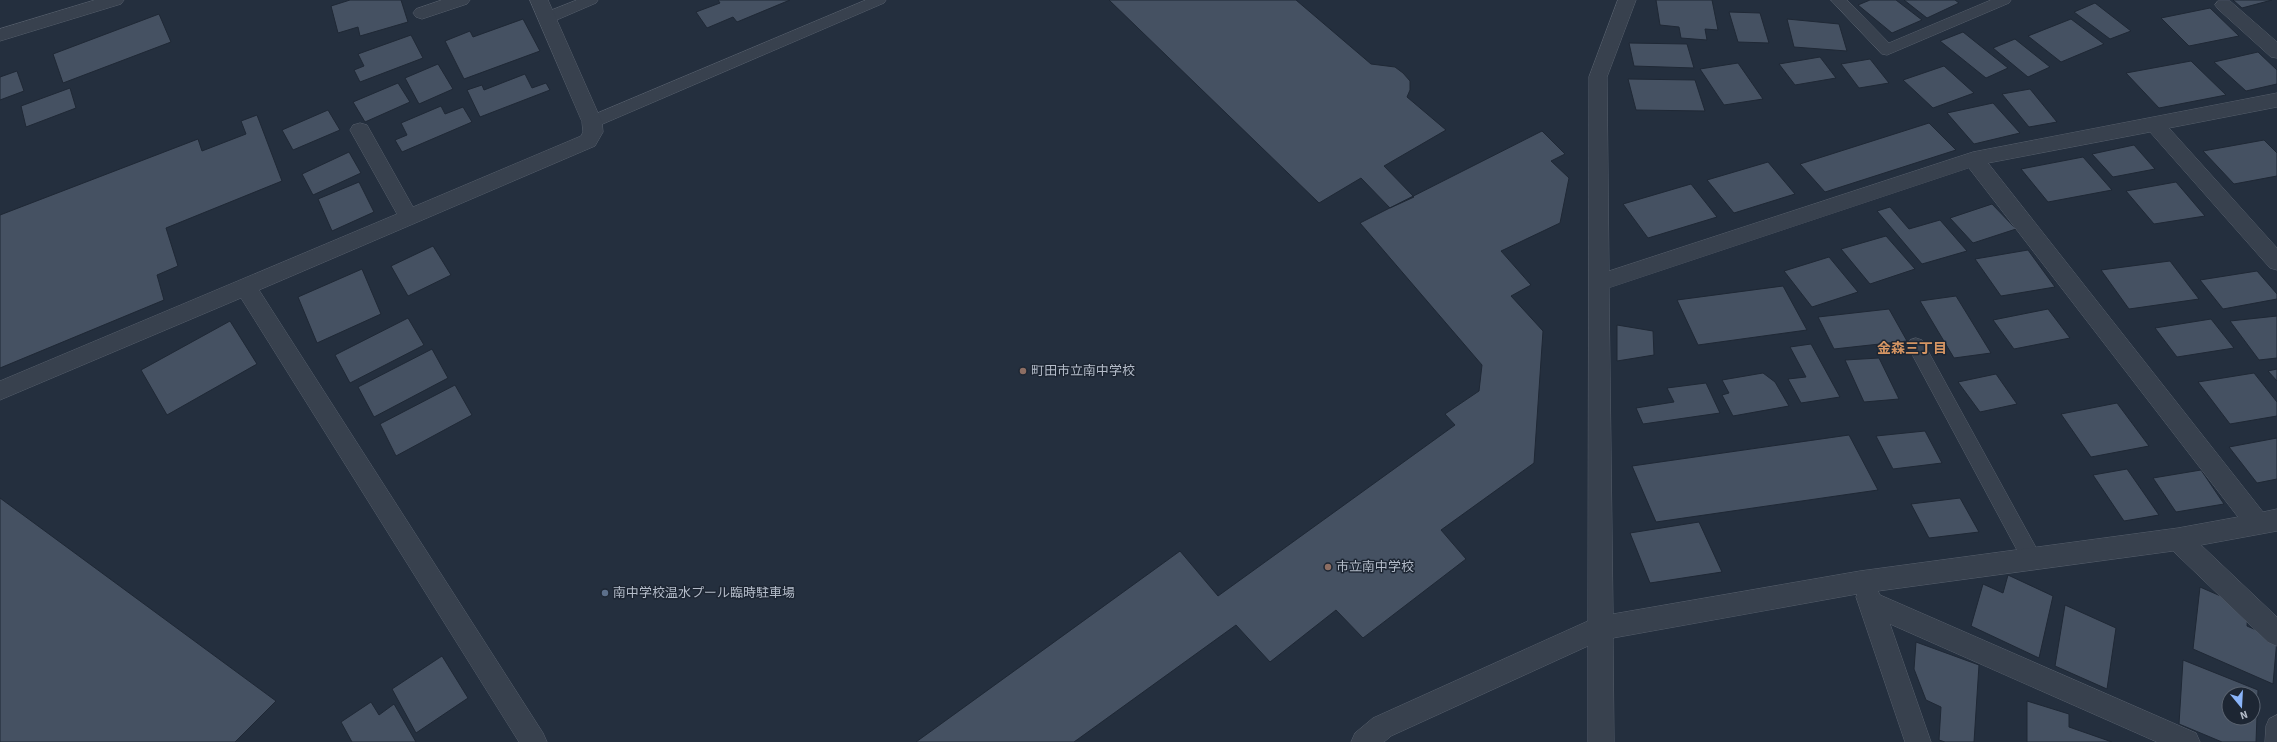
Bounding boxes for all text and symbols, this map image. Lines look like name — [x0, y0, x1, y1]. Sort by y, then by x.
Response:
district label: 金森三丁目 — [1877, 339, 1947, 359]
place label: 町田市立南中学校 — [1031, 362, 1135, 380]
marker: 町田市立南中学校 — [1018, 366, 1028, 376]
place label: 市立南中学校 — [1336, 558, 1414, 576]
marker: 市立南中学校 — [1323, 562, 1333, 572]
place label: 南中学校温水プール臨時駐車場 — [613, 584, 795, 602]
marker: 南中学校温水プール臨時駐車場 — [600, 588, 610, 598]
north arrow — [2221, 686, 2261, 726]
text: N — [2238, 707, 2250, 723]

